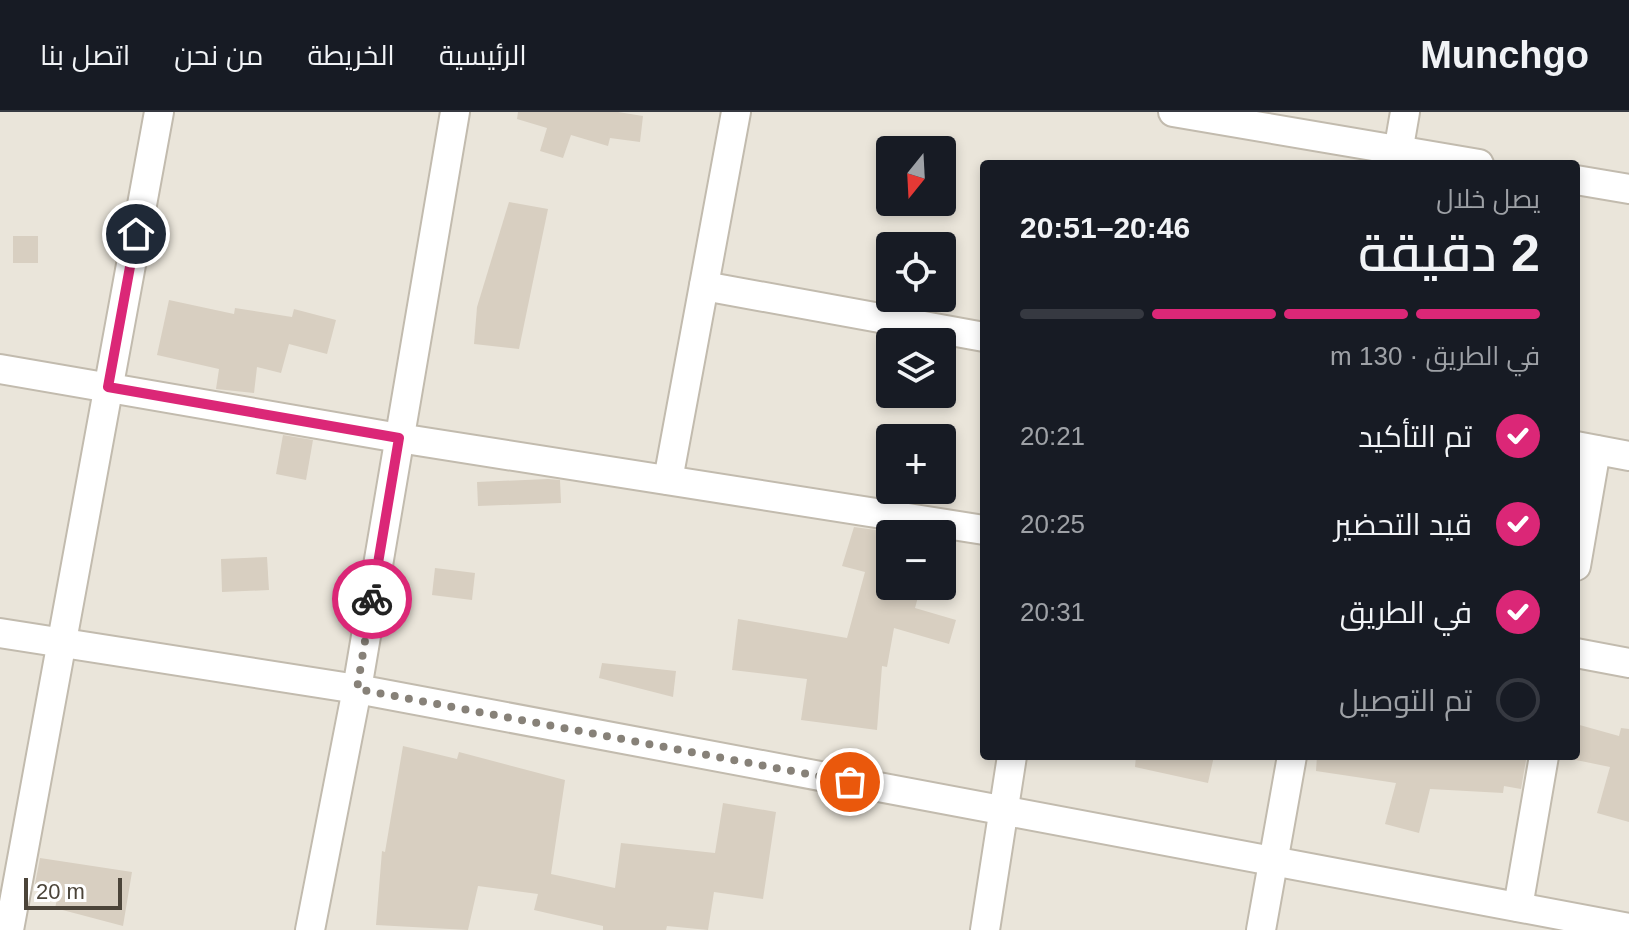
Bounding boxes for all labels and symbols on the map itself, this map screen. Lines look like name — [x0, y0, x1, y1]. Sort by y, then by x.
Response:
north arrow — [876, 136, 956, 216]
pin — [102, 200, 170, 268]
courier — [332, 559, 412, 639]
pin — [816, 748, 884, 816]
scale bar — [24, 874, 122, 910]

